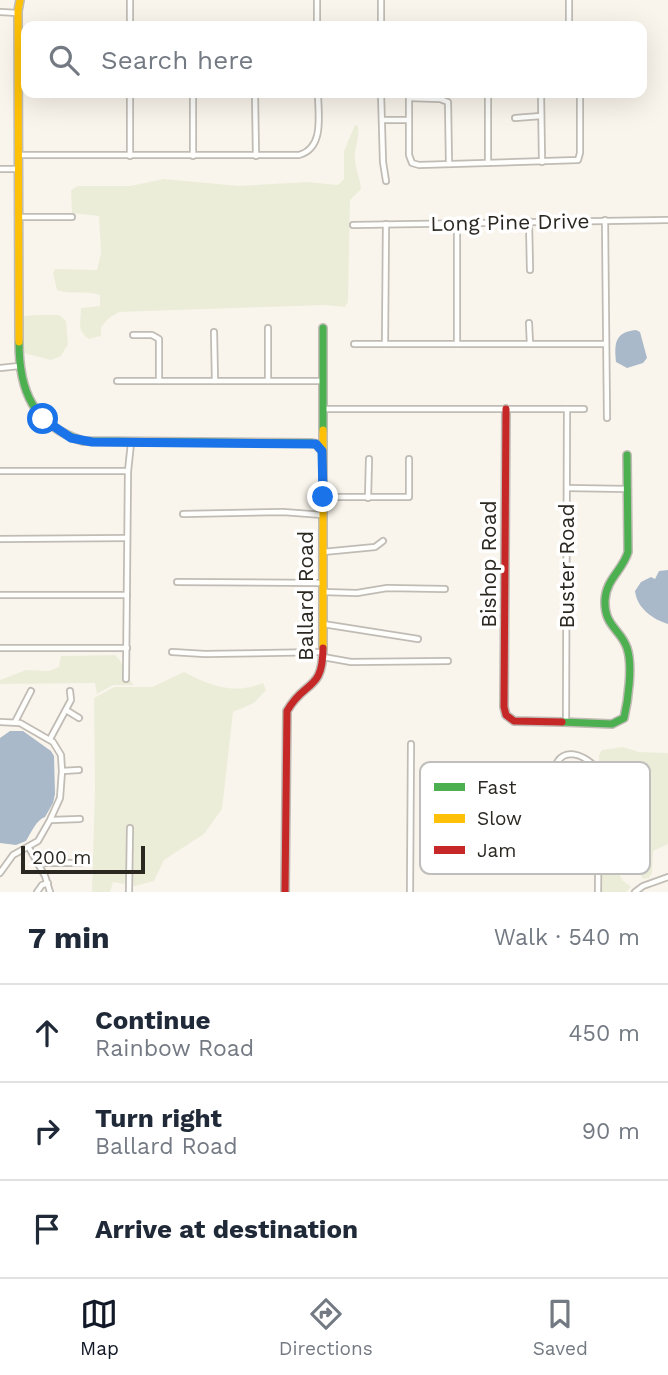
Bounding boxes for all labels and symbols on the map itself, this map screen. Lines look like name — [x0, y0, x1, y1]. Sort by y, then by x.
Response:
street label: Long Pine Drive — [430, 208, 590, 236]
route start — [27, 403, 58, 434]
route end — [307, 481, 338, 512]
street label: Bishop Road — [476, 500, 501, 628]
street label: Buster Road — [554, 503, 579, 629]
street label: Ballard Road — [293, 531, 318, 661]
legend — [420, 762, 650, 874]
text: Fast — [477, 776, 516, 799]
text: Slow — [477, 807, 522, 830]
text: Jam — [477, 839, 516, 862]
scale bar — [21, 843, 145, 875]

